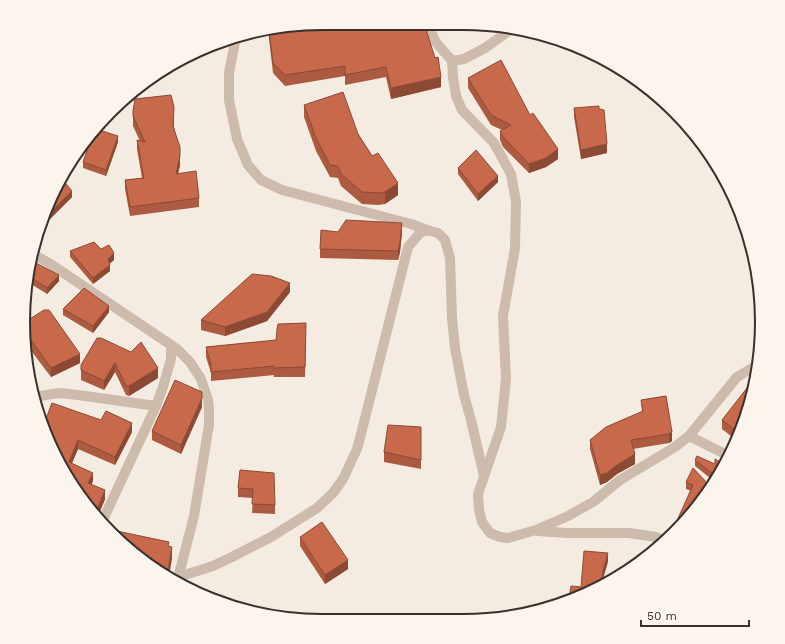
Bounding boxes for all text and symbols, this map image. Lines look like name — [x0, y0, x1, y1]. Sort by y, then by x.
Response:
scale bar — [641, 602, 749, 628]
text: 50 m — [647, 609, 677, 623]

